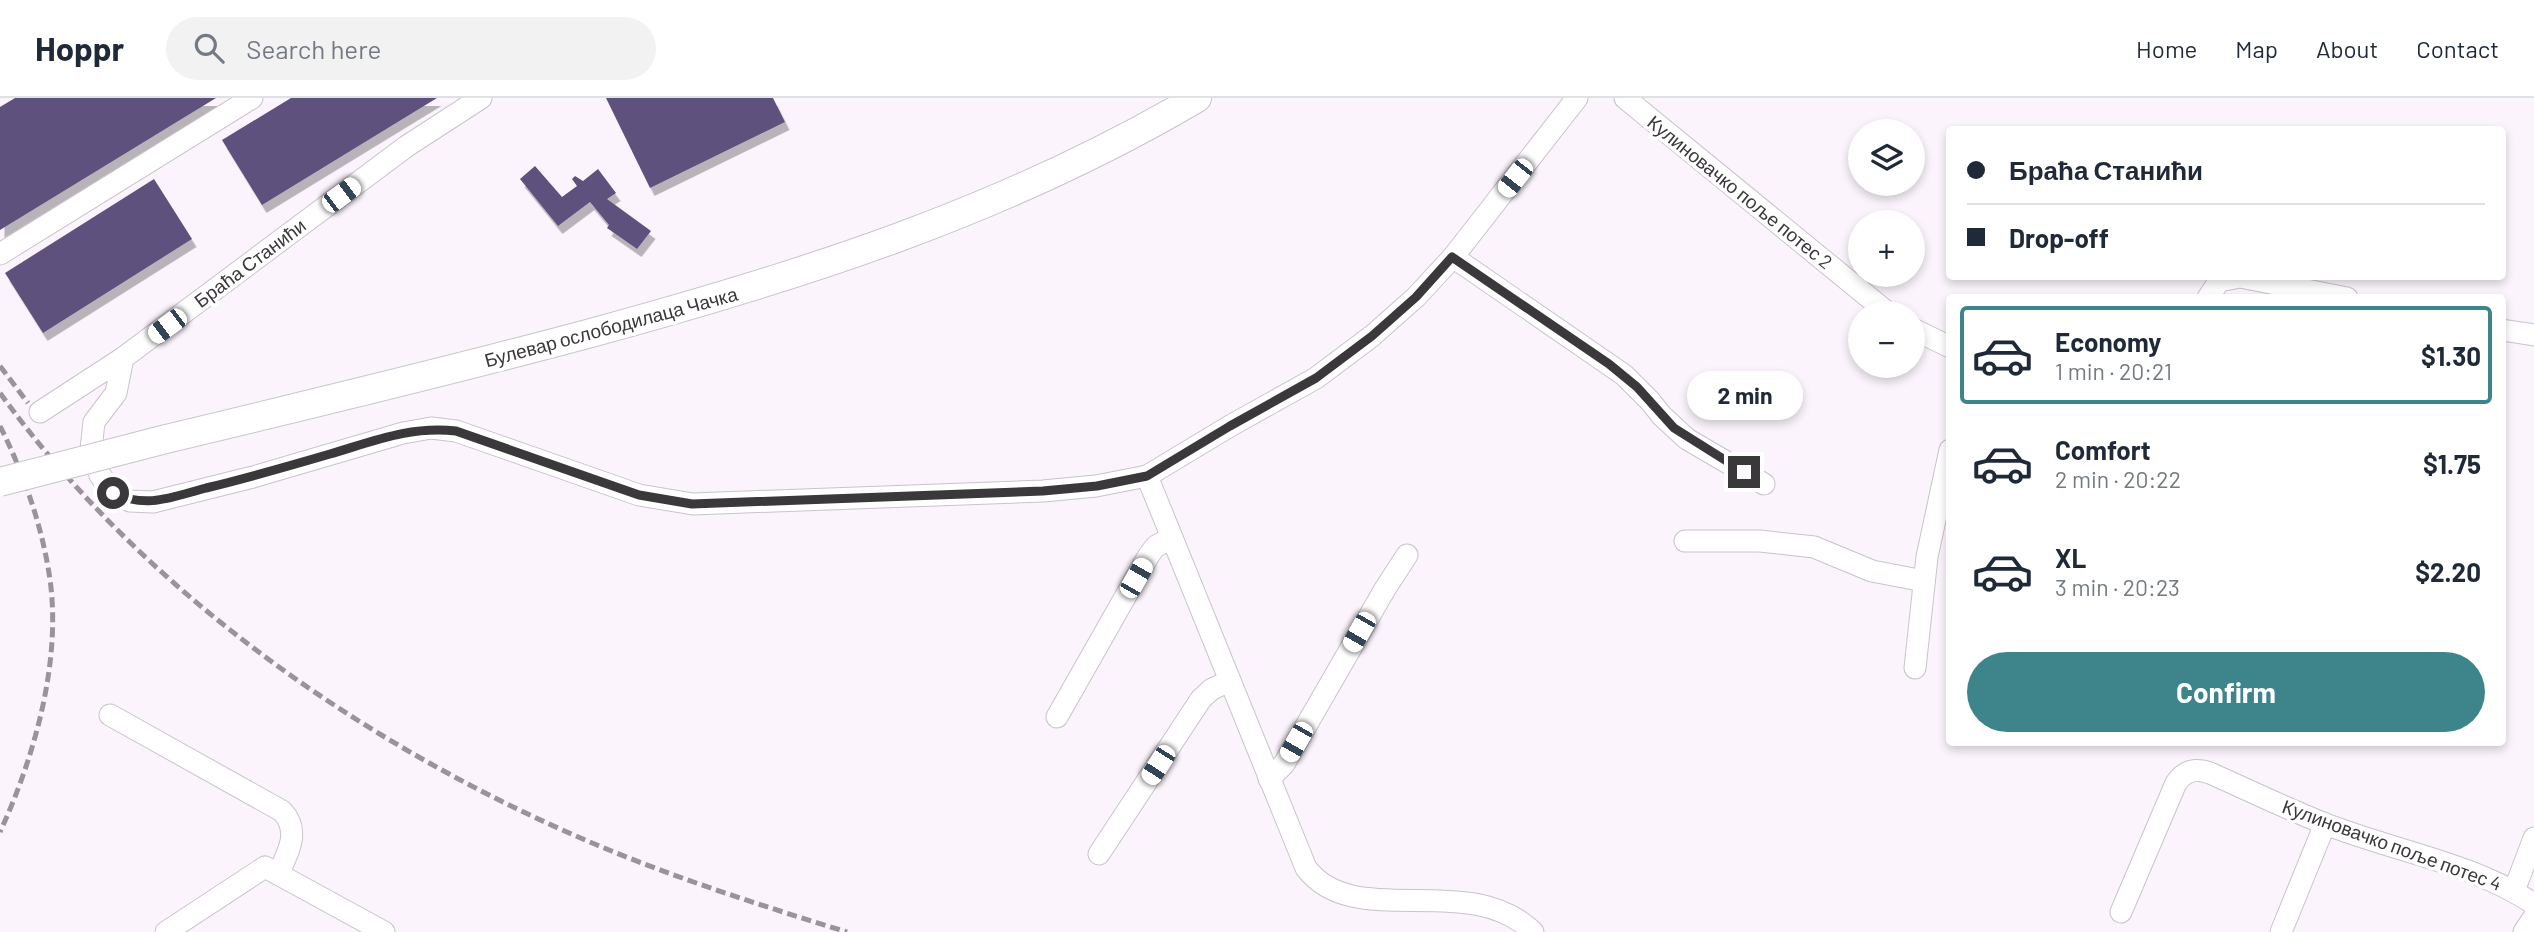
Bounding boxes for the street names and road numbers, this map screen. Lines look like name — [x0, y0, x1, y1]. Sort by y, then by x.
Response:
street label: Кулиновачко поље потес 2 — [1643, 110, 1837, 273]
street label: Браћа Станићи — [189, 213, 310, 312]
street label: Булевар ослободилаца Чачка — [482, 281, 740, 371]
street label: Кулиновачко поље потес 4 — [2279, 794, 2505, 895]

